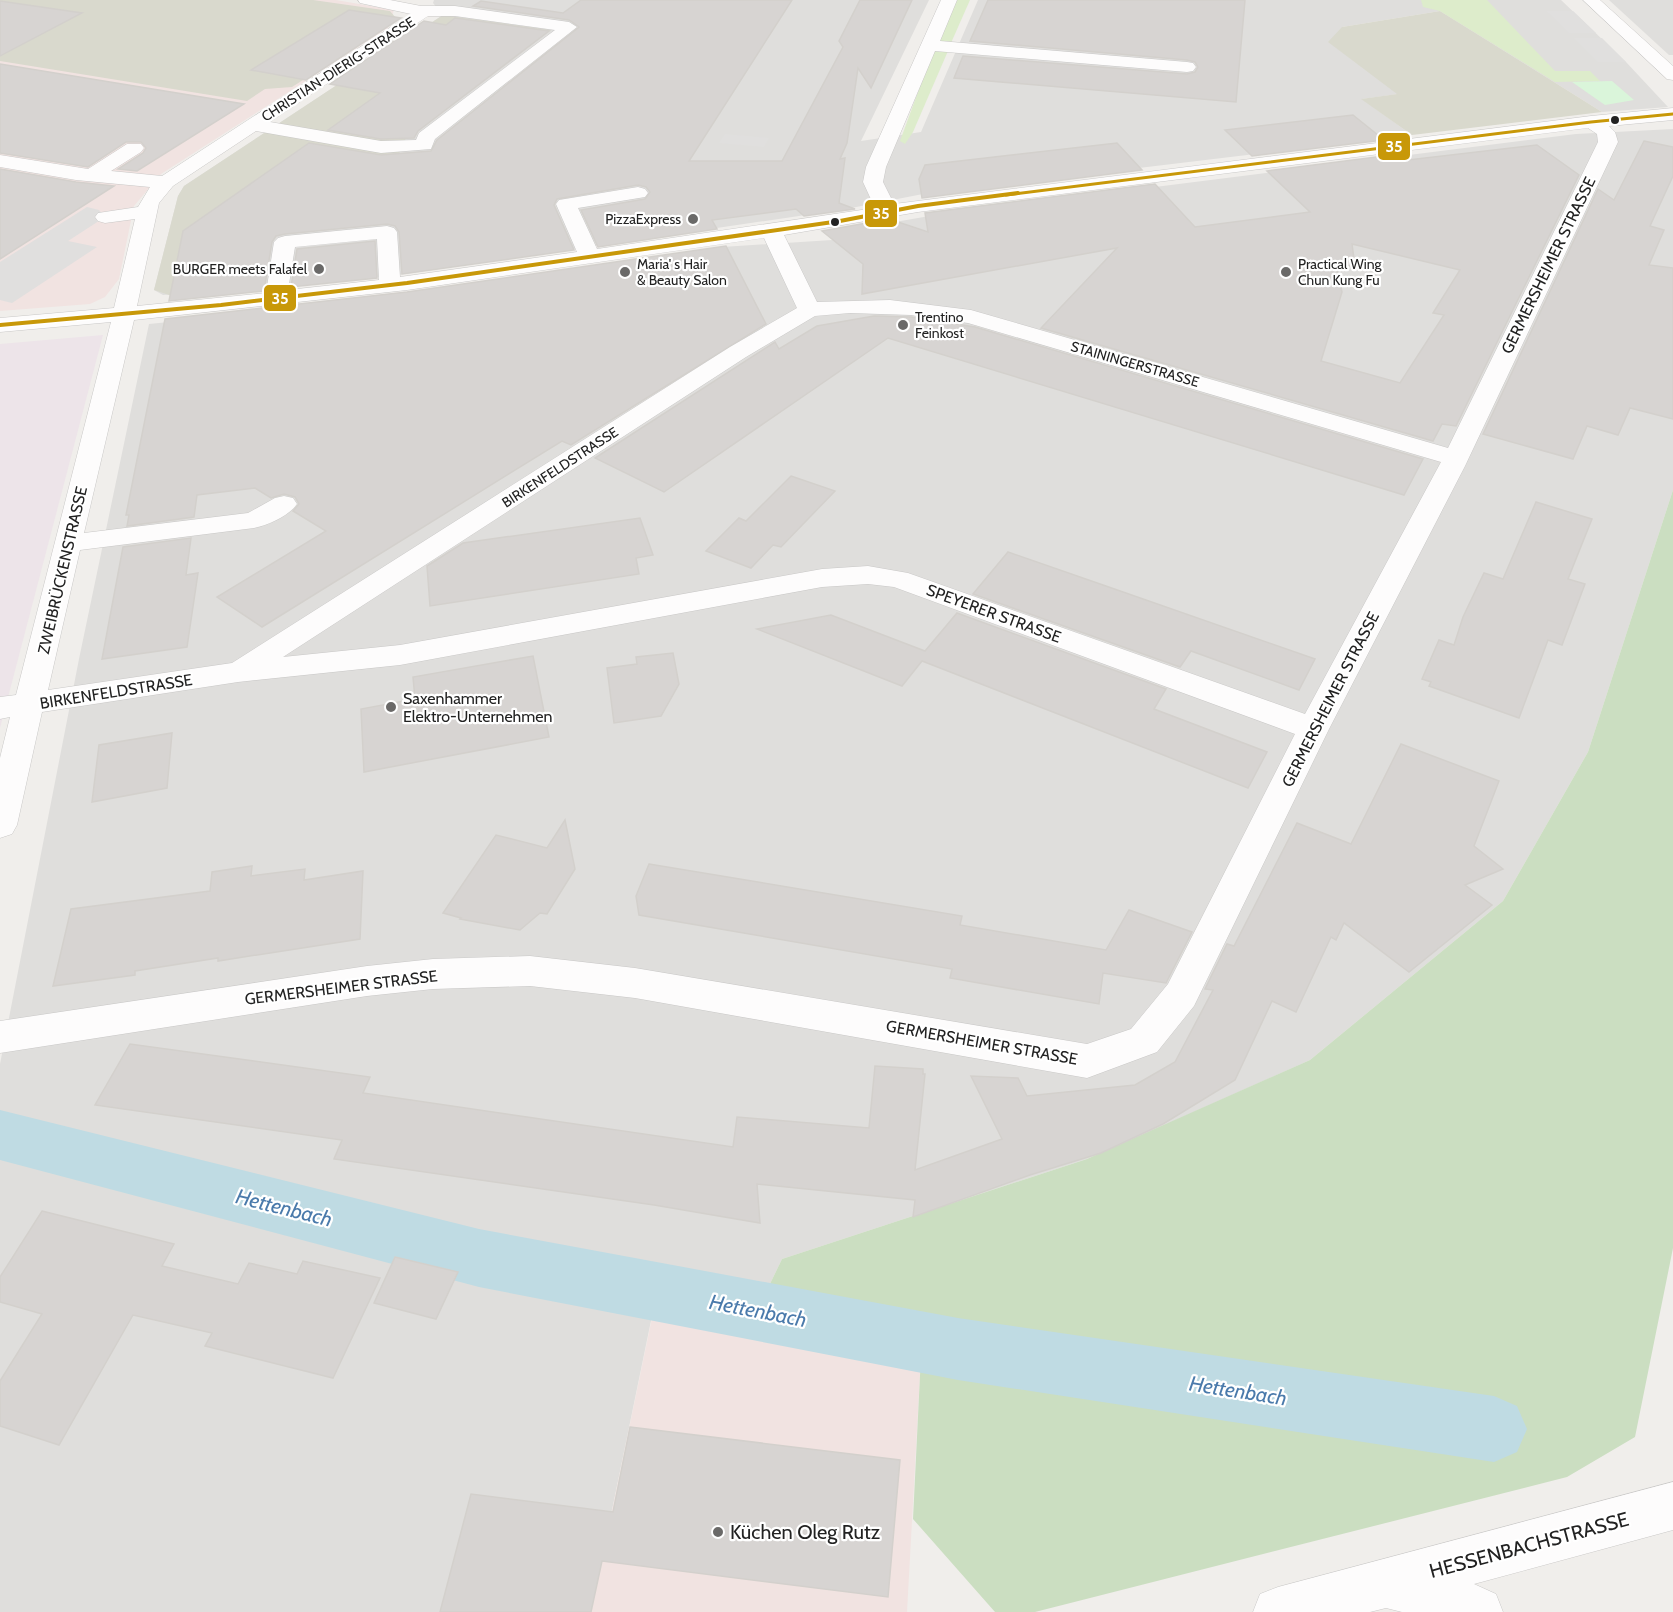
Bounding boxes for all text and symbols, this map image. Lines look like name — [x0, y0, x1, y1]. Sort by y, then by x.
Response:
street label: CHRISTIAN-DIERIG-STRASSE — [258, 12, 418, 125]
unlabelled marker — [1609, 114, 1621, 126]
line badge: 35 — [1377, 132, 1411, 161]
text: 35 — [1385, 137, 1403, 156]
street label: GERMERSHEIMER STRASSE — [1497, 174, 1600, 357]
line badge: 35 — [864, 199, 898, 228]
text: 35 — [872, 204, 890, 223]
place label: PizzaExpress — [605, 210, 681, 228]
marker: PizzaExpress — [686, 212, 700, 226]
unlabelled marker — [829, 216, 841, 228]
place label: Maria' s Hair & Beauty Salon — [637, 255, 727, 289]
place label: Practical Wing Chun Kung Fu — [1298, 255, 1382, 289]
place label: BURGER meets Falafel — [173, 260, 308, 278]
marker: BURGER meets Falafel — [312, 262, 326, 276]
marker: Maria' s Hair & Beauty Salon — [618, 265, 632, 279]
marker: Practical Wing Chun Kung Fu — [1279, 265, 1293, 279]
line badge: 35 — [263, 284, 297, 312]
text: 35 — [271, 289, 289, 308]
place label: Trentino Feinkost — [915, 308, 964, 342]
marker: Trentino Feinkost — [896, 318, 910, 332]
street label: STAININGERSTRASSE — [1069, 337, 1202, 391]
street label: BIRKENFELDSTRASSE — [498, 423, 622, 511]
street label: ZWEIBRÜCKENSTRASSE — [34, 484, 91, 656]
street label: SPEYERER STRASSE — [924, 580, 1064, 647]
street label: GERMERSHEIMER STRASSE — [1278, 608, 1383, 790]
street label: BIRKENFELDSTRASSE — [38, 670, 194, 713]
place label: Saxenhammer Elektro-Unternehmen — [403, 689, 552, 726]
marker: Saxenhammer Elektro-Unternehmen — [384, 700, 398, 714]
street label: GERMERSHEIMER STRASSE — [244, 966, 439, 1009]
street label: GERMERSHEIMER STRASSE — [885, 1016, 1079, 1069]
water label: Hettenbach — [233, 1183, 335, 1232]
water label: Hettenbach — [707, 1289, 809, 1332]
water label: Hettenbach — [1187, 1370, 1289, 1411]
street label: HESSENBACHSTRASSE — [1427, 1507, 1631, 1583]
place label: Küchen Oleg Rutz — [730, 1520, 880, 1544]
marker: Küchen Oleg Rutz — [711, 1525, 725, 1539]

